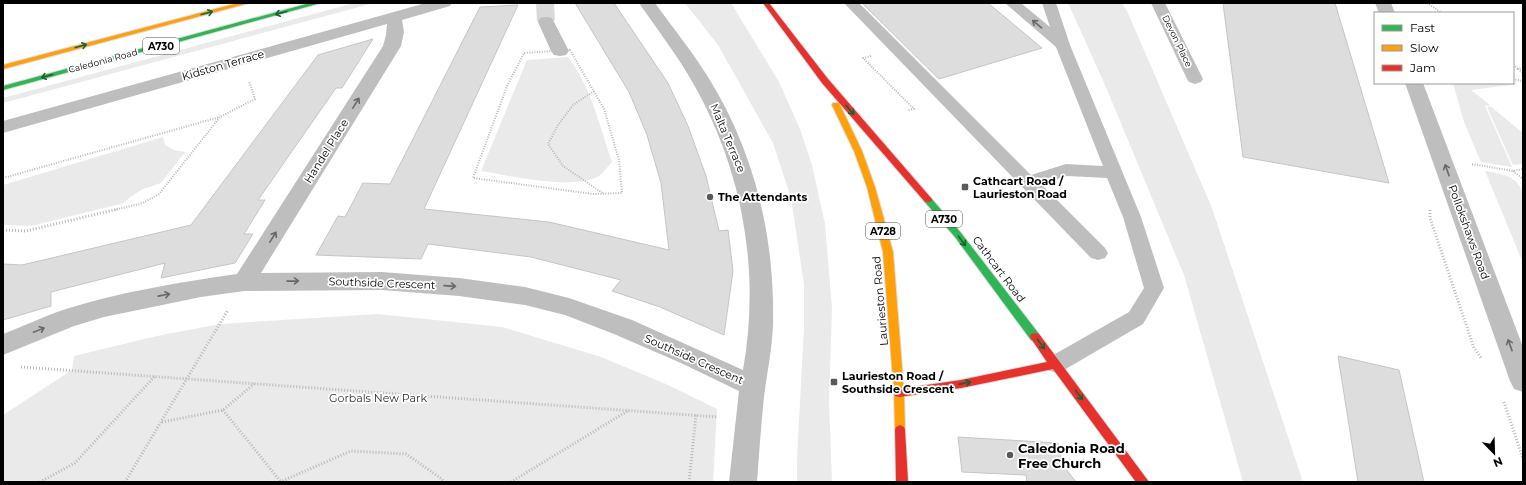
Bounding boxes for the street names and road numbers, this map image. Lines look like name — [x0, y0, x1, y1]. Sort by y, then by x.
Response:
street label: Devon Place — [1160, 13, 1195, 69]
road number: A730 — [143, 38, 179, 54]
street label: Caledonia Road — [67, 46, 139, 75]
street label: Kidston Terrace — [180, 46, 266, 83]
street label: Malta Terrace — [707, 102, 749, 175]
street label: Handel Place — [301, 116, 351, 186]
street label: Pollokshaws Road — [1445, 183, 1493, 281]
road number: A730 — [926, 211, 962, 227]
road number: A728 — [866, 223, 900, 239]
street label: Cathcart Road — [969, 233, 1029, 305]
street label: Laurieston Road — [869, 256, 891, 346]
street label: Southside Crescent — [328, 274, 436, 292]
street label: Southside Crescent — [642, 331, 746, 387]

